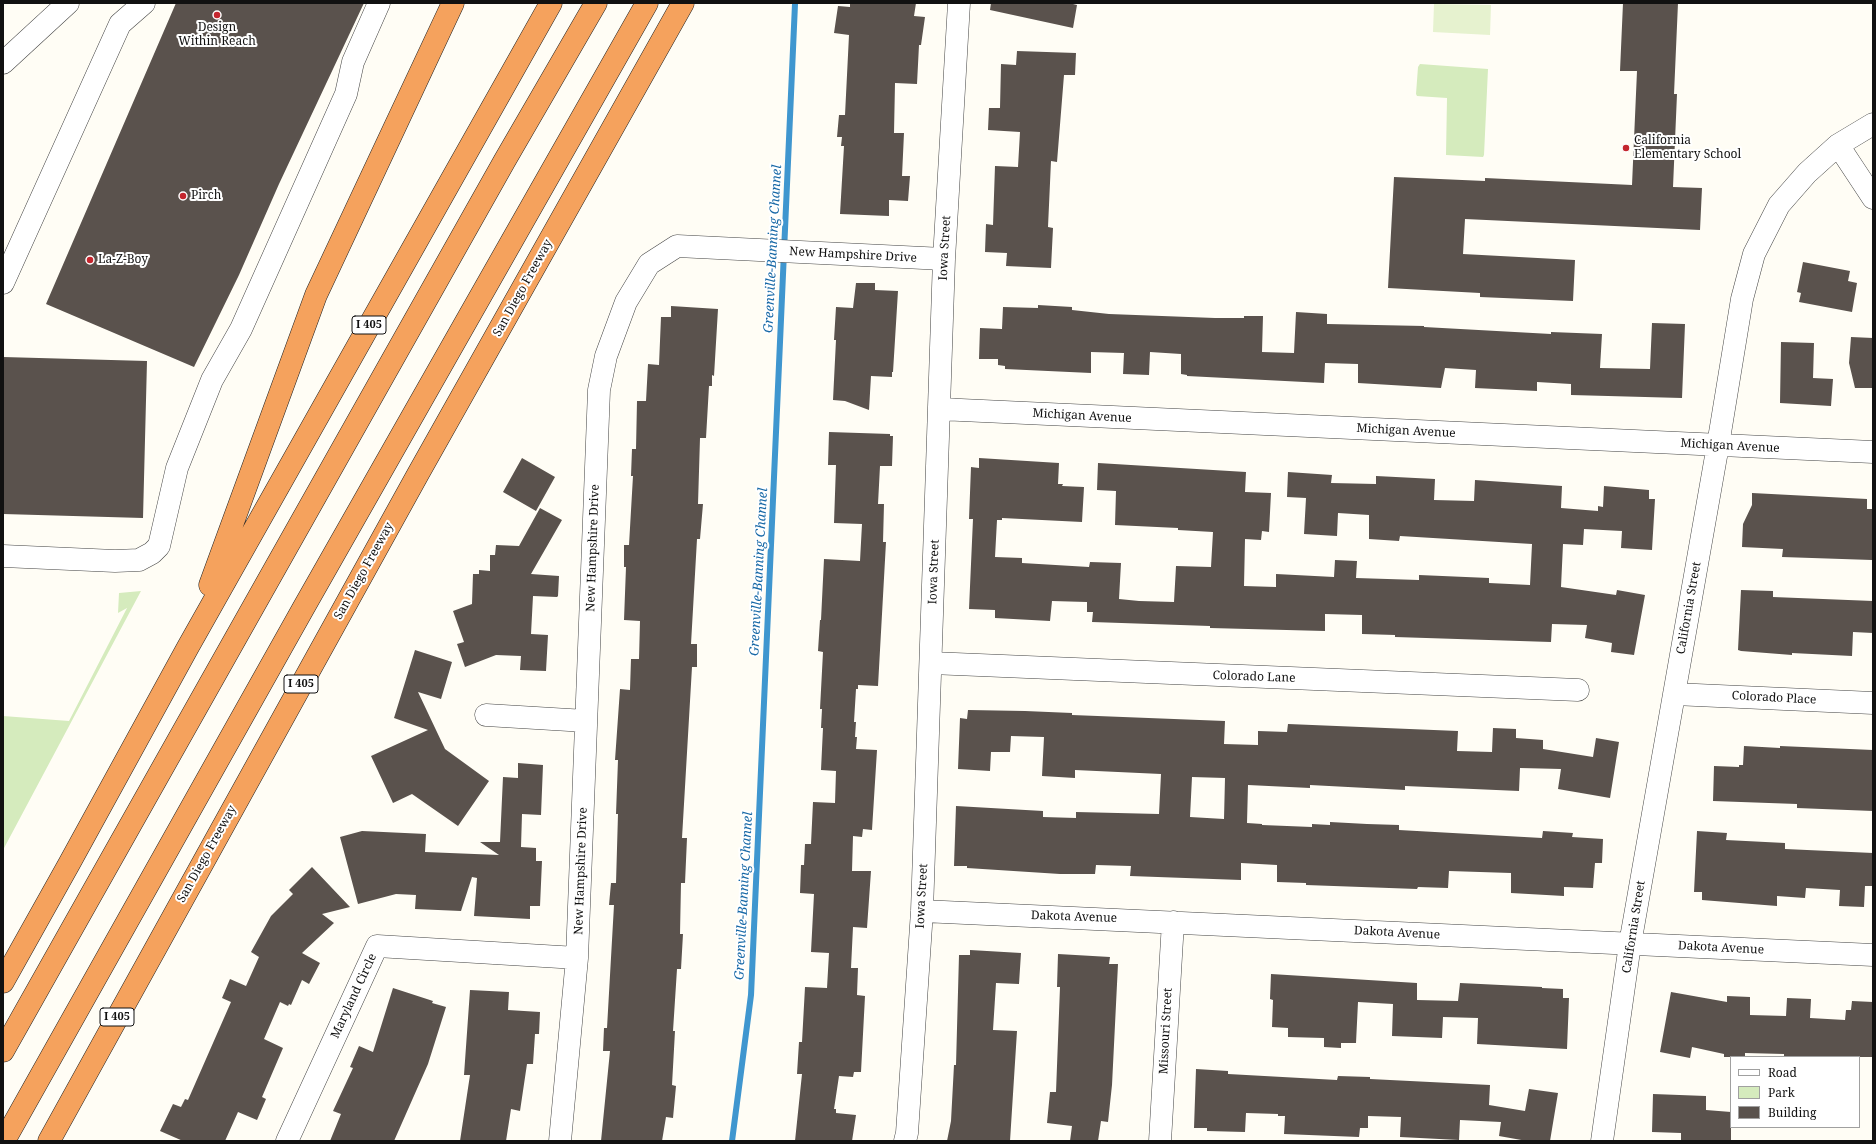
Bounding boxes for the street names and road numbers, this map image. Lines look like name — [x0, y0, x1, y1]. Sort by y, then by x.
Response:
street label: Iowa Street — [936, 215, 954, 281]
street label: San Diego Freeway — [490, 237, 556, 339]
street label: New Hampshire Drive — [789, 244, 917, 266]
road number: I 405 — [352, 316, 386, 334]
street label: Michigan Avenue — [1032, 406, 1132, 426]
street label: Michigan Avenue — [1356, 421, 1456, 441]
street label: Michigan Avenue — [1680, 436, 1780, 456]
street label: New Hampshire Drive — [584, 484, 602, 612]
street label: San Diego Freeway — [331, 520, 397, 622]
street label: Iowa Street — [926, 539, 942, 605]
street label: California Street — [1674, 561, 1704, 655]
street label: Colorado Lane — [1212, 668, 1296, 686]
road number: I 405 — [284, 675, 318, 693]
street label: Colorado Place — [1731, 689, 1817, 707]
street label: San Diego Freeway — [174, 803, 240, 905]
street label: New Hampshire Drive — [572, 807, 590, 935]
street label: Iowa Street — [913, 863, 931, 929]
street label: California Street — [1620, 880, 1648, 974]
street label: Dakota Avenue — [1031, 908, 1117, 926]
street label: Dakota Avenue — [1354, 924, 1440, 942]
street label: Dakota Avenue — [1678, 939, 1764, 957]
street label: Maryland Circle — [328, 951, 380, 1041]
street label: Missouri Street — [1157, 987, 1175, 1075]
road number: I 405 — [100, 1008, 134, 1026]

